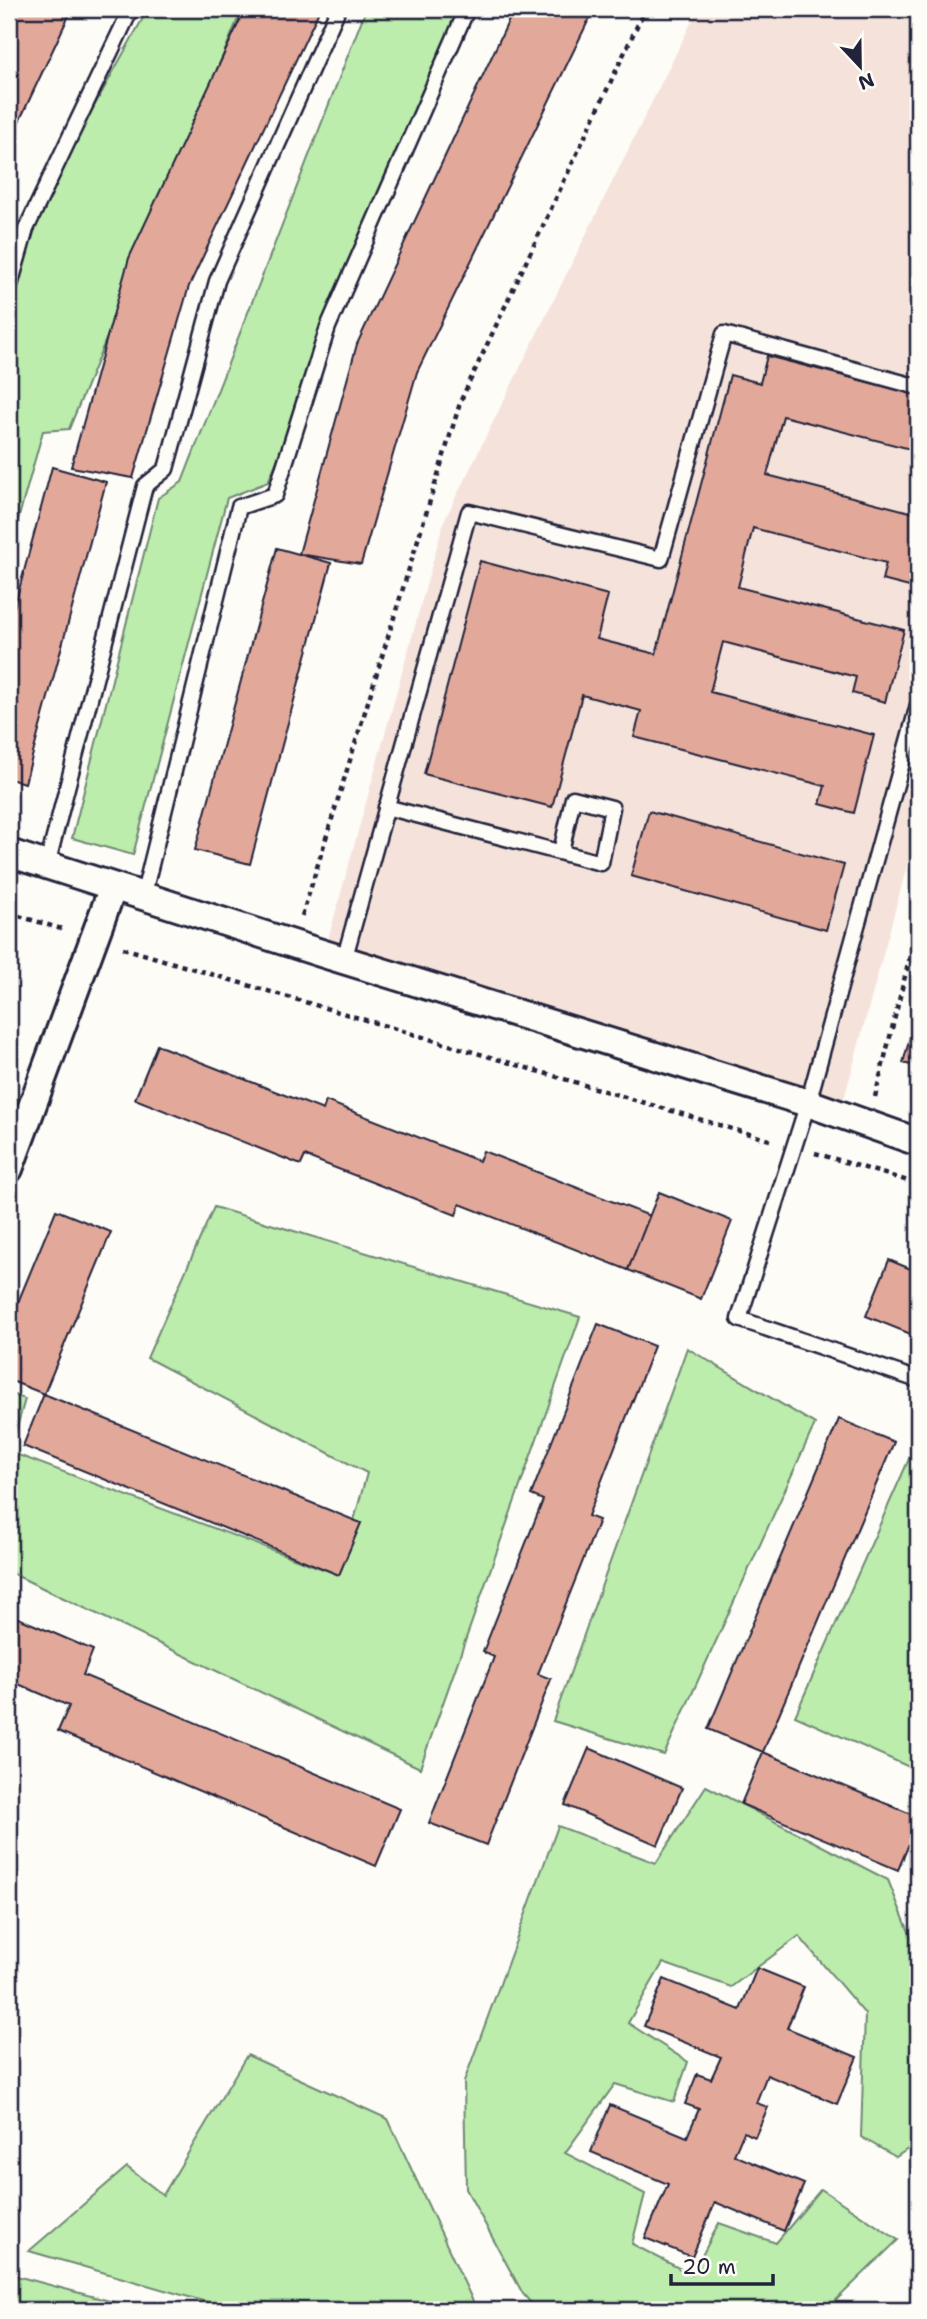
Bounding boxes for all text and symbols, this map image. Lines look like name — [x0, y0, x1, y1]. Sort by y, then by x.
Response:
north arrow — [825, 32, 895, 102]
text: N — [855, 67, 878, 96]
scale bar — [671, 2242, 773, 2286]
text: 20 m — [682, 2253, 736, 2281]

